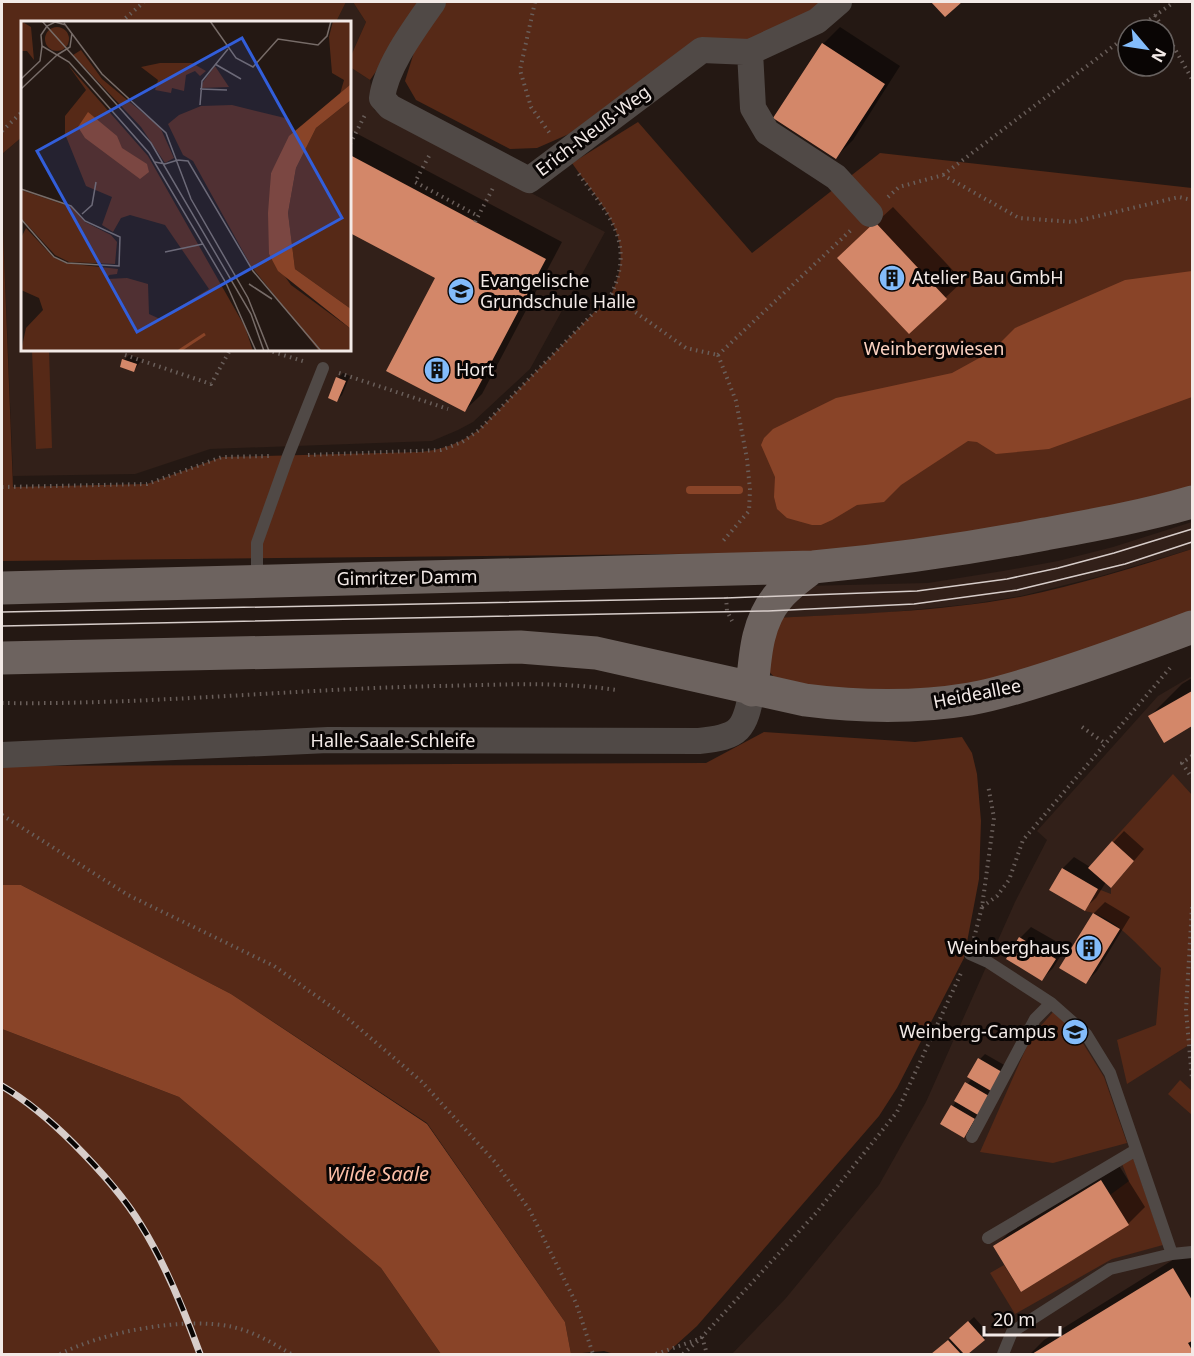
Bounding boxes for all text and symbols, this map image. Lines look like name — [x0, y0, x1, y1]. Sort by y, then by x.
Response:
north arrow — [1116, 18, 1176, 78]
inset map — [21, 21, 351, 351]
text: N — [1146, 44, 1172, 66]
street label: Erich-Neuß-Weg — [530, 79, 654, 181]
building icon: Atelier Bau GmbH — [877, 263, 907, 293]
place label: Atelier Bau GmbH — [912, 265, 1064, 289]
place label: Evangelische Grundschule Halle — [480, 268, 636, 313]
school or university icon: Evangelische Grundschule Halle — [446, 276, 476, 306]
park label: Weinbergwiesen — [864, 336, 1004, 360]
building icon: Hort — [422, 355, 452, 385]
place label: Hort — [456, 357, 495, 381]
street label: Gimritzer Damm — [336, 564, 478, 590]
street label: Heideallee — [931, 673, 1023, 713]
street label: Halle-Saale-Schleife — [311, 728, 475, 752]
building icon: Weinberghaus — [1074, 933, 1104, 963]
place label: Weinberghaus — [947, 935, 1070, 959]
school or university icon: Weinberg-Campus — [1060, 1017, 1090, 1047]
place label: Weinberg-Campus — [899, 1019, 1056, 1043]
water label: Wilde Saale — [327, 1160, 429, 1187]
scale bar — [984, 1299, 1060, 1337]
text: 20 m — [993, 1307, 1035, 1331]

